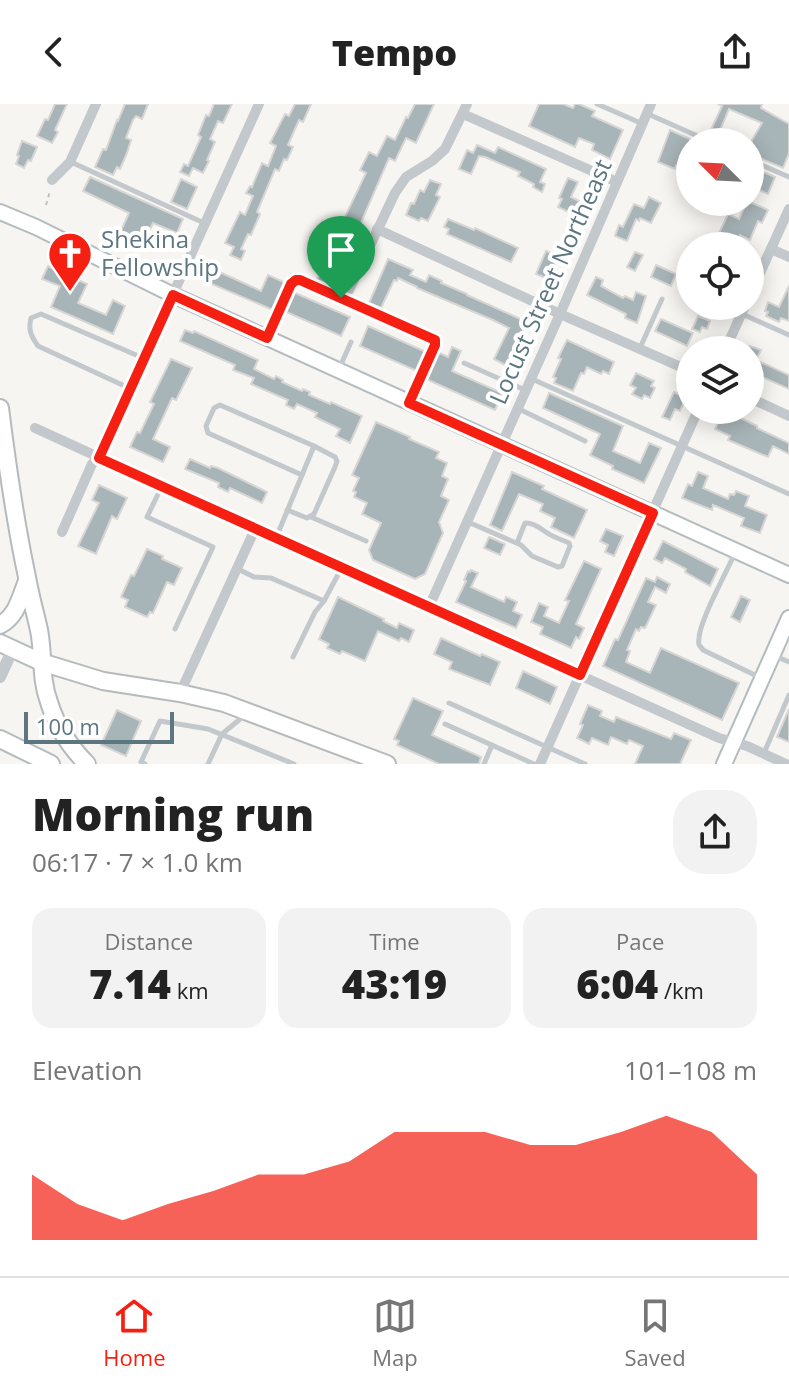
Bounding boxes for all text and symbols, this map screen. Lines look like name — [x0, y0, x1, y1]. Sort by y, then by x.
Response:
text: Tempo — [332, 28, 457, 77]
icon: back — [32, 30, 76, 74]
icon: share — [713, 30, 757, 74]
north arrow — [676, 128, 764, 216]
map controls — [676, 128, 764, 424]
street label: Locust Street Northeast — [481, 154, 619, 409]
pin — [307, 216, 375, 298]
place label: Shekina Fellowship — [101, 222, 219, 283]
icon: arrive — [319, 228, 363, 272]
church icon: Shekina Fellowship — [46, 230, 94, 293]
button: locate — [676, 232, 764, 320]
button: layers — [676, 336, 764, 424]
scale bar — [24, 708, 174, 744]
text: 100 m — [36, 711, 100, 741]
text: Morning run — [32, 784, 314, 844]
button: share — [673, 790, 757, 874]
text: 06:17 · 7 × 1.0 km — [32, 844, 243, 880]
text: Distance — [105, 926, 193, 956]
text: Time — [369, 926, 420, 956]
text: Pace — [616, 926, 664, 956]
text: 7.14 — [89, 956, 171, 1011]
text: 43:19 — [342, 956, 447, 1011]
text: 6:04 — [576, 956, 658, 1011]
text: km — [171, 975, 209, 1005]
text: /km — [658, 975, 704, 1005]
text: Elevation — [32, 1052, 142, 1088]
text: 101–108 m — [624, 1052, 757, 1088]
tab: Home — [103, 1294, 166, 1372]
tab: Map — [372, 1294, 418, 1372]
tab: Saved — [625, 1294, 686, 1372]

